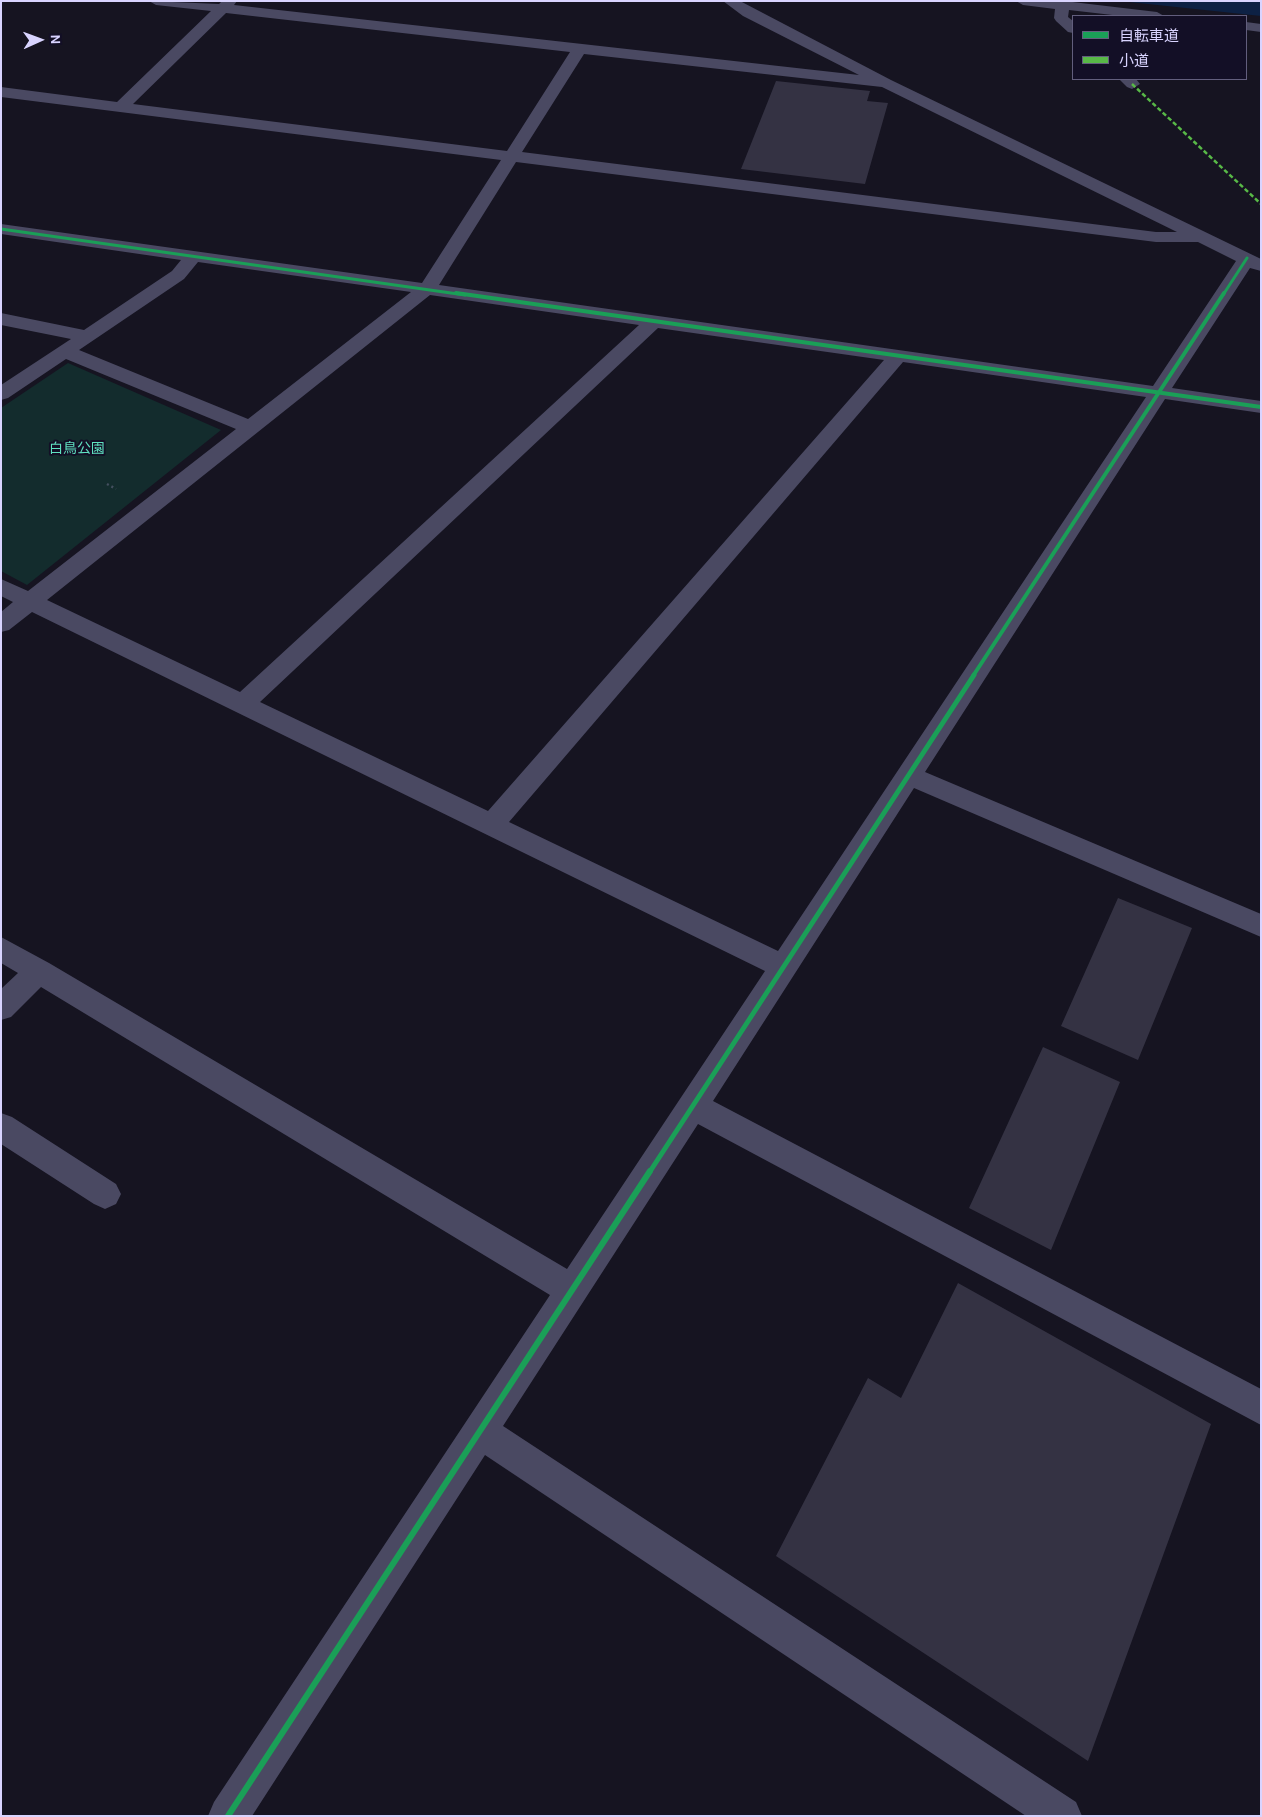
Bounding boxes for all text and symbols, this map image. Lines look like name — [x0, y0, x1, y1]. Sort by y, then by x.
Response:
north arrow — [15, 15, 65, 65]
legend — [1072, 15, 1247, 80]
text: 自転車道 — [1119, 27, 1179, 45]
text: N — [47, 34, 64, 45]
text: 小道 — [1119, 52, 1149, 70]
park label: 白鳥公園 — [49, 441, 105, 457]

